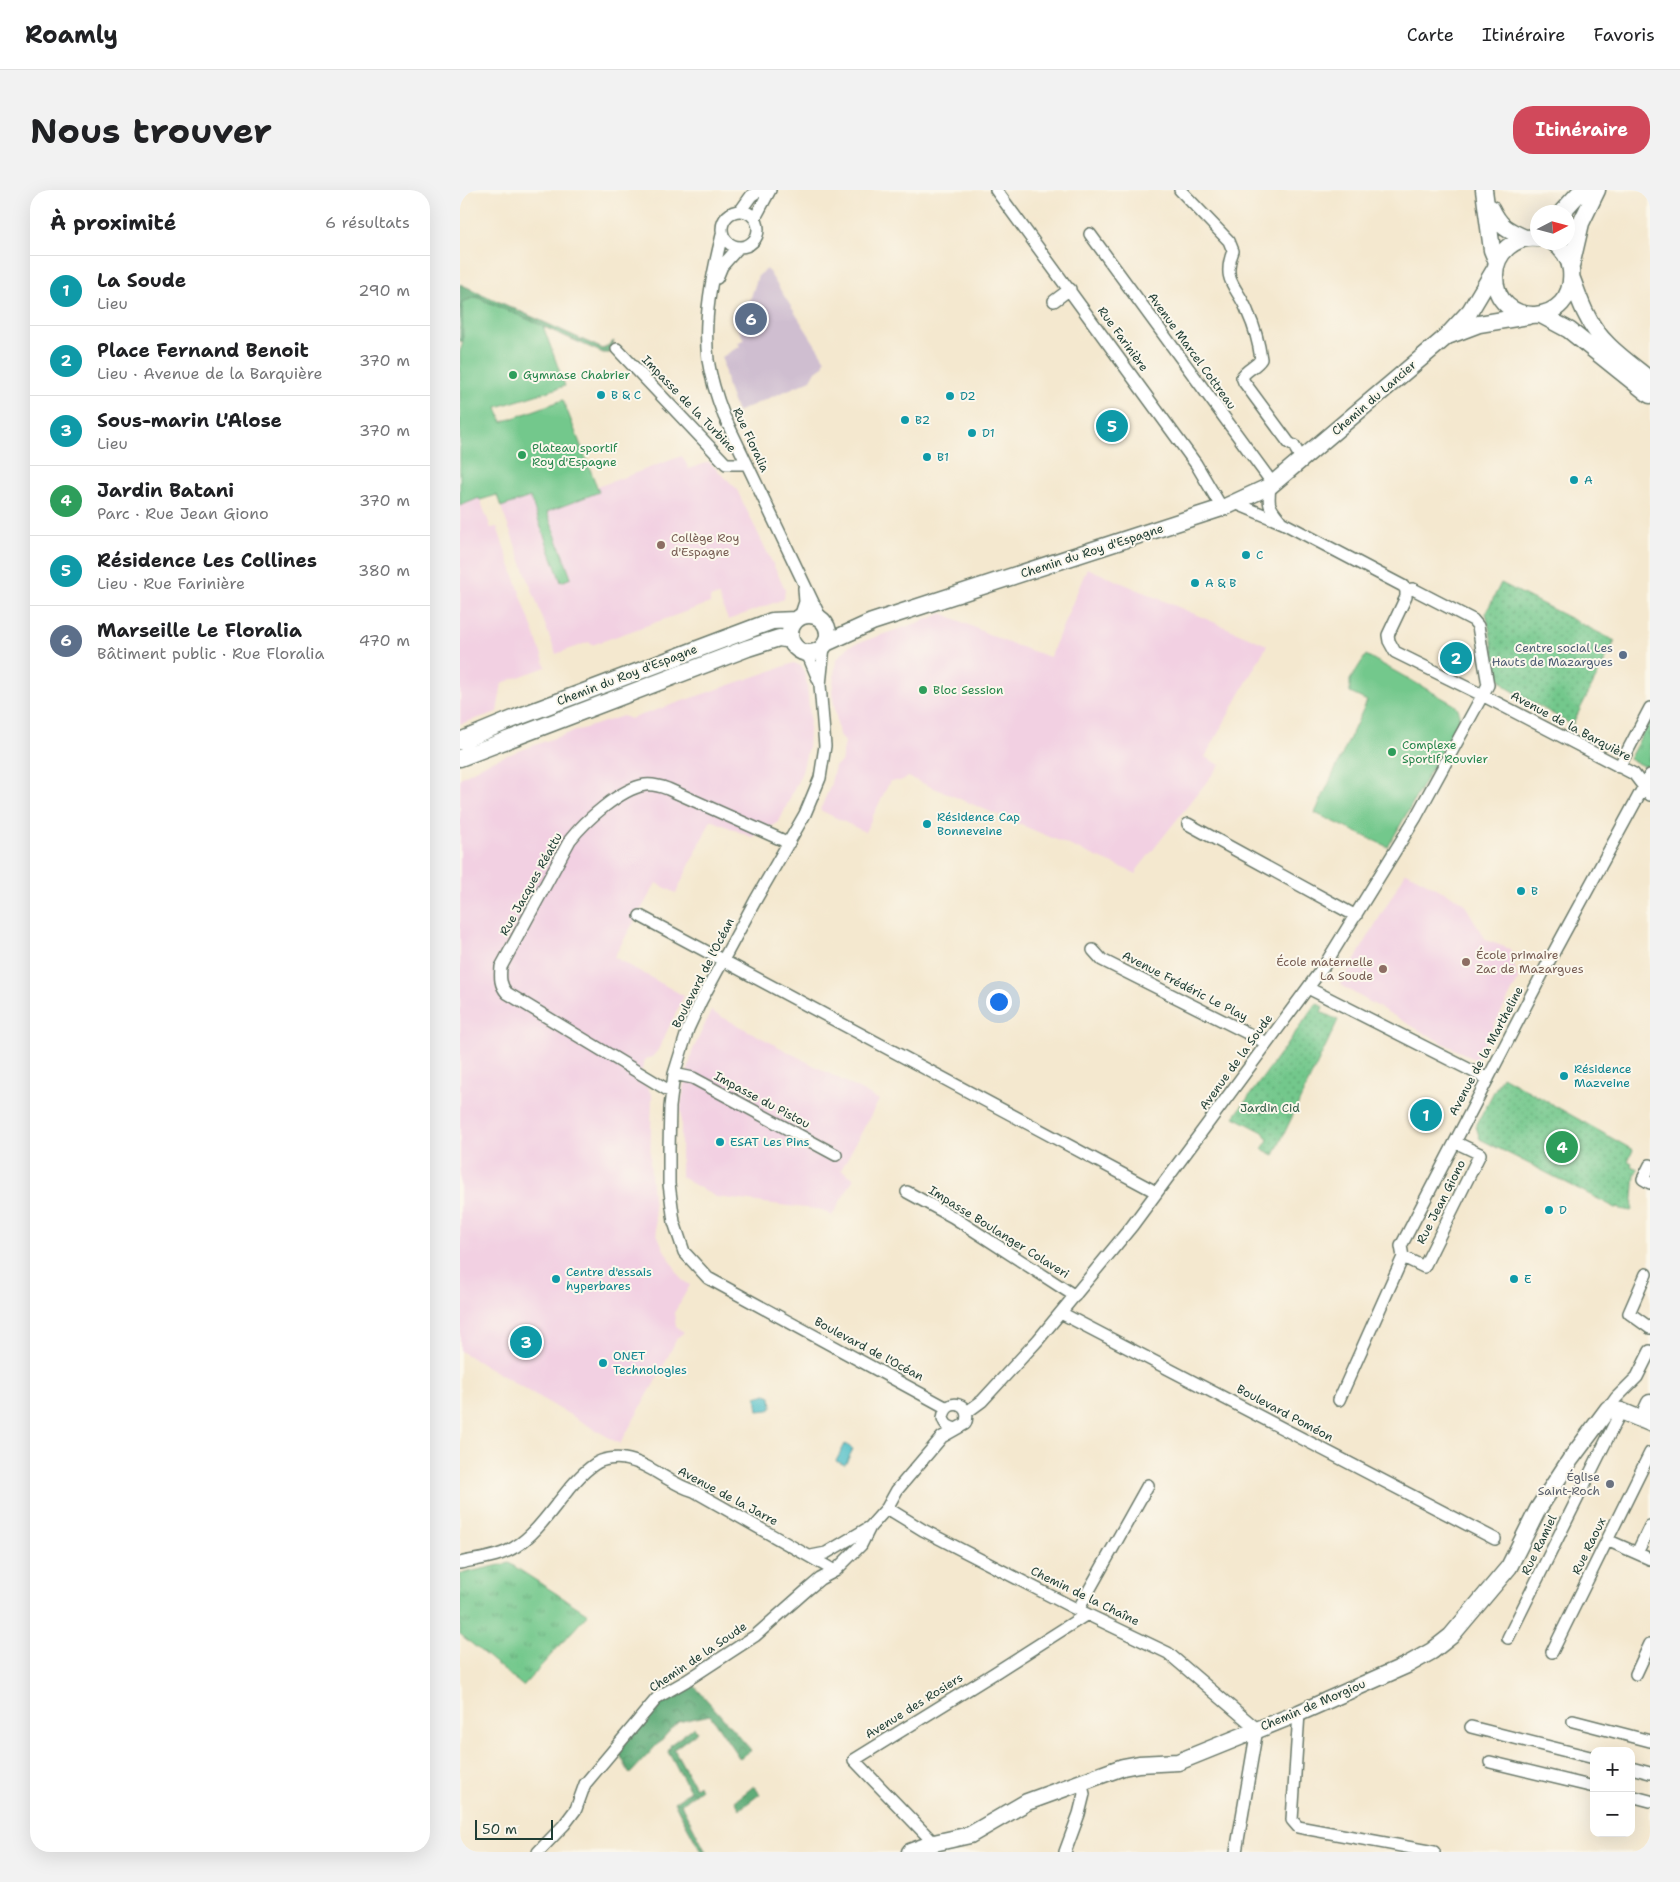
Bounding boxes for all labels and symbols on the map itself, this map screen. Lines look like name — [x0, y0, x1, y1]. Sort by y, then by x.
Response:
north arrow — [1530, 205, 1575, 250]
street label: Avenue Marcel Cottreau — [1144, 289, 1240, 413]
pin: 6 — [735, 300, 767, 338]
street label: Rue Farinière — [1094, 303, 1152, 375]
street label: Impasse de la Turbine — [638, 352, 740, 456]
street label: Chemin du Lancier — [1328, 357, 1420, 439]
place label: Gymnase Chabrier — [523, 367, 631, 383]
marker: Gymnase Chabrier — [507, 369, 519, 381]
place label: B & C — [611, 387, 641, 403]
place label: D2 — [960, 388, 976, 404]
marker: B & C — [595, 389, 607, 401]
marker: D2 — [944, 390, 956, 402]
street label: Rue Floralia — [729, 405, 773, 475]
pin: 5 — [1096, 407, 1128, 445]
place label: B2 — [915, 412, 930, 428]
marker: B2 — [899, 414, 911, 426]
place label: D1 — [982, 425, 995, 441]
marker: D1 — [966, 427, 978, 439]
place label: Plateau sportif Roy d'Espagne — [532, 440, 618, 470]
marker: Plateau sportif Roy d'Espagne — [516, 449, 528, 461]
place label: B1 — [937, 449, 949, 465]
marker: B1 — [921, 451, 933, 463]
place label: A — [1584, 472, 1593, 488]
marker: A — [1568, 474, 1580, 486]
street label: Chemin du Roy d'Espagne — [1019, 520, 1166, 582]
place label: Collège Roy d'Espagne — [671, 530, 739, 560]
marker: Collège Roy d'Espagne — [655, 539, 667, 551]
place label: C — [1256, 547, 1263, 563]
marker: C — [1240, 549, 1252, 561]
place label: A & B — [1205, 575, 1236, 591]
marker: A & B — [1189, 577, 1201, 589]
pin: 2 — [1440, 639, 1472, 677]
place label: Centre social Les Hauts de Mazargues — [1492, 640, 1613, 670]
street label: Chemin du Roy d'Espagne — [554, 641, 700, 709]
marker: Centre social Les Hauts de Mazargues — [1617, 649, 1629, 661]
place label: Bloc Session — [933, 682, 1003, 698]
marker: Bloc Session — [917, 684, 929, 696]
street label: Avenue de la Barquière — [1508, 687, 1634, 765]
place label: Complexe Sportif Rouvier — [1402, 737, 1489, 767]
marker: Complexe Sportif Rouvier — [1386, 746, 1398, 758]
place label: Résidence Cap Bonneveine — [937, 809, 1020, 839]
marker: Résidence Cap Bonneveine — [921, 818, 933, 830]
street label: Rue Jacques Réattu — [496, 830, 566, 938]
place label: B — [1531, 883, 1538, 899]
marker: B — [1515, 885, 1527, 897]
street label: Boulevard de l'Océan — [668, 915, 738, 1031]
street label: Avenue Frédéric Le Play — [1119, 947, 1251, 1025]
place label: École primaire Zac de Mazargues — [1476, 947, 1584, 977]
place label: École maternelle La Soude — [1276, 954, 1373, 984]
marker: École primaire Zac de Mazargues — [1460, 956, 1472, 968]
marker: École maternelle La Soude — [1377, 963, 1389, 975]
street label: Avenue de la Martheline — [1445, 984, 1527, 1118]
your location — [986, 989, 1012, 1015]
street label: Avenue de la Soude — [1196, 1011, 1276, 1113]
place label: Résidence Mazveine — [1574, 1061, 1632, 1091]
street label: Impasse du Pistou — [711, 1068, 813, 1132]
marker: Résidence Mazveine — [1558, 1070, 1570, 1082]
pin: 1 — [1410, 1096, 1442, 1134]
park label: Jardin Cid — [1240, 1100, 1300, 1116]
pin: 4 — [1546, 1128, 1578, 1166]
place label: ESAT Les Pins — [730, 1134, 809, 1150]
marker: ESAT Les Pins — [714, 1136, 726, 1148]
street label: Rue Jean Giono — [1413, 1157, 1469, 1247]
street label: Impasse Boulanger Colaveri — [926, 1182, 1072, 1282]
place label: D — [1559, 1202, 1567, 1218]
marker: D — [1543, 1204, 1555, 1216]
place label: Centre d'essais hyperbares — [566, 1264, 652, 1294]
place label: E — [1524, 1271, 1532, 1287]
marker: Centre d'essais hyperbares — [550, 1273, 562, 1285]
marker: E — [1508, 1273, 1520, 1285]
street label: Boulevard de l'Océan — [812, 1313, 926, 1385]
pin: 3 — [510, 1323, 542, 1361]
place label: ONET Technologies — [613, 1348, 687, 1378]
marker: ONET Technologies — [597, 1357, 609, 1369]
street label: Boulevard Poméon — [1234, 1381, 1336, 1445]
street label: Avenue de la Jarre — [675, 1463, 781, 1529]
place label: Église Saint-Roch — [1538, 1469, 1600, 1499]
marker: Église Saint-Roch — [1604, 1478, 1616, 1490]
street label: Rue Ramiel — [1518, 1512, 1561, 1578]
street label: Rue Raoux — [1568, 1515, 1610, 1577]
street label: Chemin de la Chaîne — [1028, 1563, 1142, 1629]
street label: Chemin de la Soude — [646, 1618, 750, 1696]
street label: Avenue des Rosiers — [862, 1669, 966, 1743]
street label: Chemin de Morgiou — [1258, 1676, 1368, 1734]
scale bar — [475, 1817, 552, 1840]

